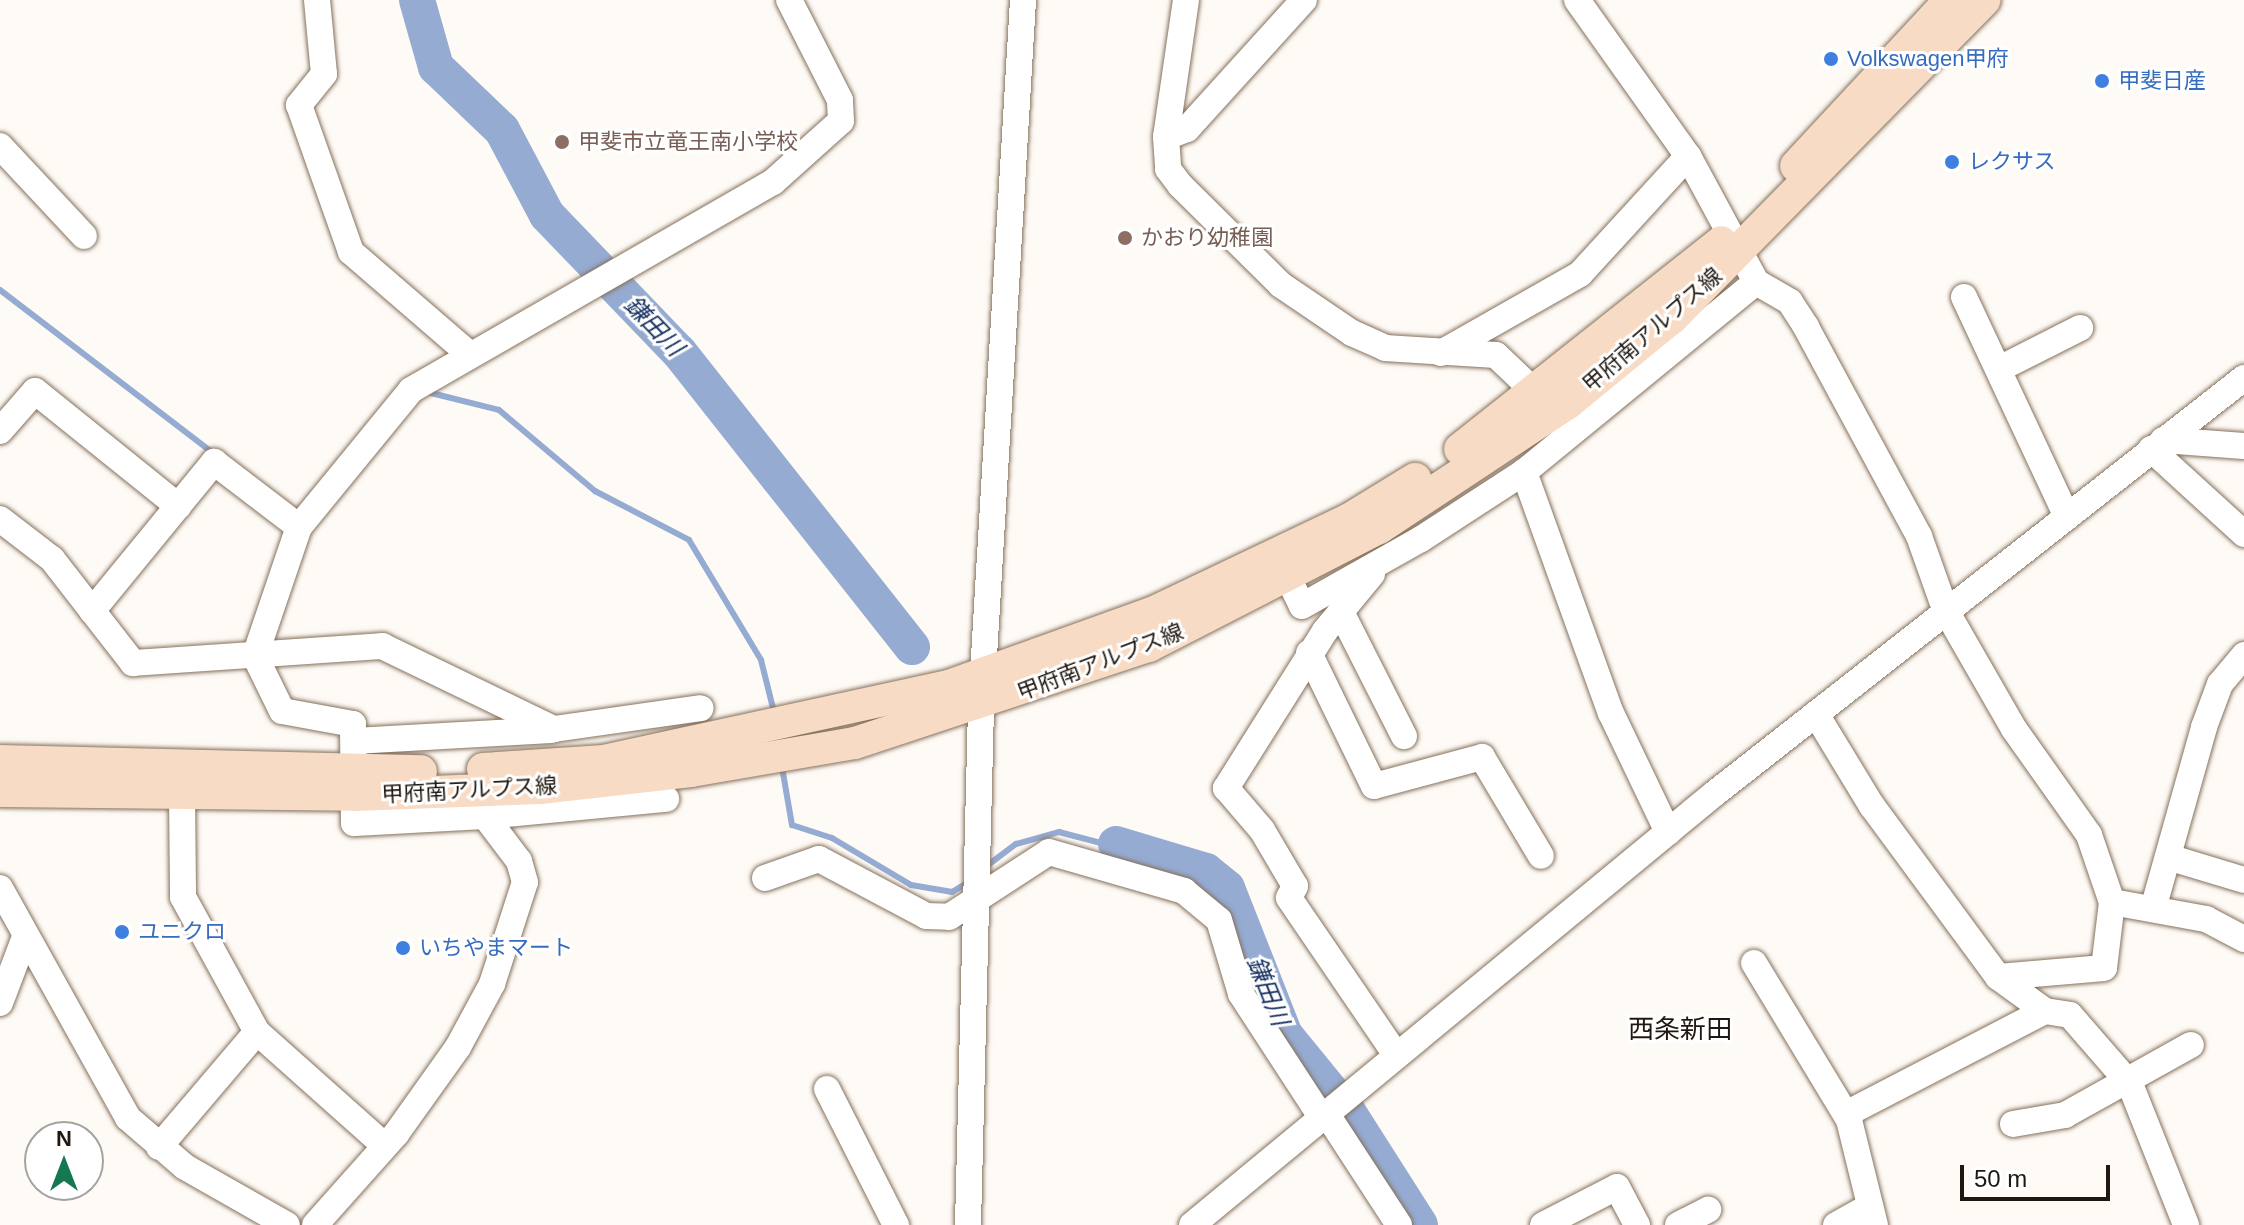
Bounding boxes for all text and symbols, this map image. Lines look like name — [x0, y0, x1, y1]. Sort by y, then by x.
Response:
place label: Volkswagen甲府 — [1847, 46, 2008, 72]
marker: Volkswagen甲府 — [1822, 50, 1840, 68]
place label: 甲斐日産 — [2118, 68, 2206, 94]
marker: 甲斐日産 — [2093, 72, 2111, 90]
place label: 甲斐市立竜王南小学校 — [578, 129, 798, 155]
marker: 甲斐市立竜王南小学校 — [553, 133, 571, 151]
place label: レクサス — [1968, 149, 2056, 175]
marker: レクサス — [1943, 153, 1961, 171]
place label: かおり幼稚園 — [1141, 225, 1273, 251]
marker: かおり幼稚園 — [1116, 229, 1134, 247]
street label: 甲府南アルプス線 — [1577, 262, 1727, 398]
water label: 鎌田川 — [619, 290, 689, 362]
street label: 甲府南アルプス線 — [1013, 618, 1187, 706]
street label: 甲府南アルプス線 — [380, 772, 558, 808]
place label: ユニクロ — [138, 919, 226, 945]
marker: ユニクロ — [113, 923, 131, 941]
place label: いちやまマート — [419, 935, 573, 961]
marker: いちやまマート — [394, 939, 412, 957]
water label: 鎌田川 — [1241, 952, 1295, 1030]
district label: 西条新田 — [1628, 1014, 1732, 1046]
north arrow — [24, 1121, 104, 1201]
text: N — [56, 1126, 72, 1151]
scale bar — [1964, 1149, 2114, 1199]
text: 50 m — [1974, 1165, 2027, 1192]

